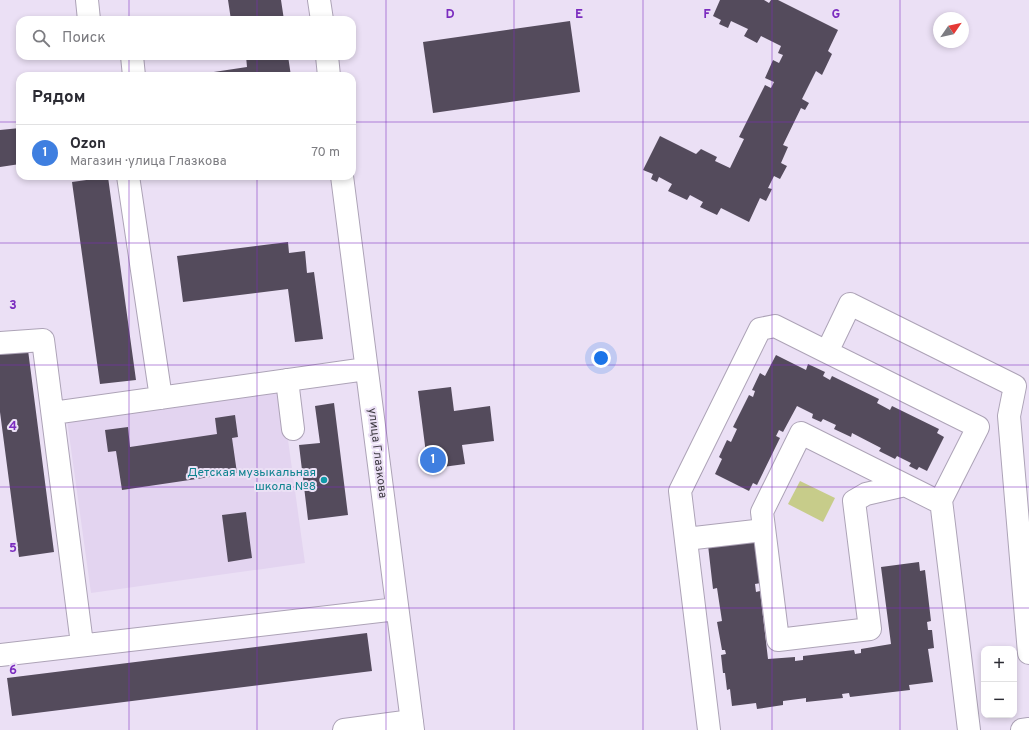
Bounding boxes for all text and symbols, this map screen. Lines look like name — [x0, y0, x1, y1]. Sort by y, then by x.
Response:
text: D — [445, 7, 455, 23]
text: E — [575, 7, 583, 23]
text: F — [703, 7, 711, 23]
text: G — [832, 7, 841, 23]
north arrow — [933, 12, 969, 48]
search box — [16, 16, 356, 60]
icon: search — [30, 27, 52, 49]
text: Поиск — [62, 29, 106, 48]
text: Рядом — [32, 87, 85, 109]
text: Ozon — [70, 135, 106, 154]
text: 1 — [42, 145, 48, 161]
text: 70 m — [311, 145, 340, 161]
text: Магазин · улица Глазкова — [70, 154, 227, 170]
text: 3 — [9, 298, 17, 314]
your location — [591, 348, 611, 368]
street label: улица Глазкова — [364, 407, 390, 499]
text: 4 — [9, 419, 17, 435]
pin: 1 — [420, 445, 446, 475]
place label: Детская музыкальная школа №8 — [187, 465, 316, 495]
marker: Детская музыкальная школа №8 — [319, 475, 329, 485]
text: 5 — [9, 541, 17, 557]
map controls — [981, 646, 1017, 718]
button: + — [981, 646, 1017, 682]
text: 6 — [9, 663, 17, 679]
button: − — [981, 682, 1017, 718]

